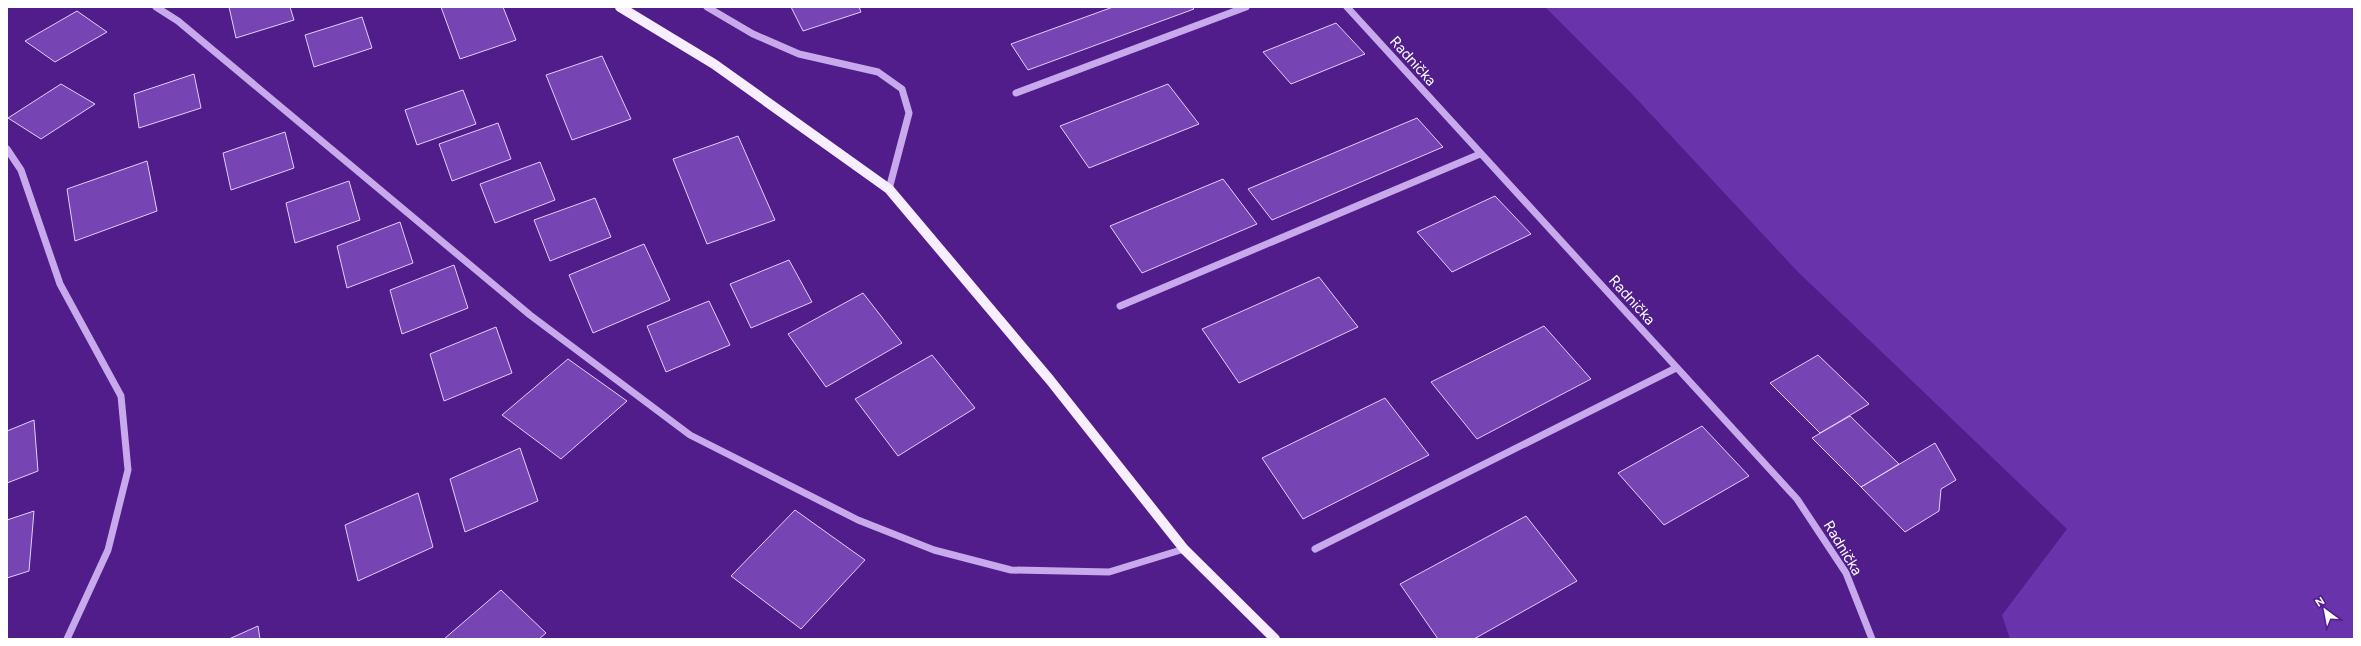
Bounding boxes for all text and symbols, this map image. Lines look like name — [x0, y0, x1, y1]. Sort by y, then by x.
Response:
street label: Radnička — [1386, 32, 1440, 90]
street label: Radnička — [1605, 271, 1659, 329]
street label: Radnička — [1820, 517, 1866, 579]
north arrow — [2305, 590, 2345, 630]
text: N — [2313, 594, 2327, 610]

